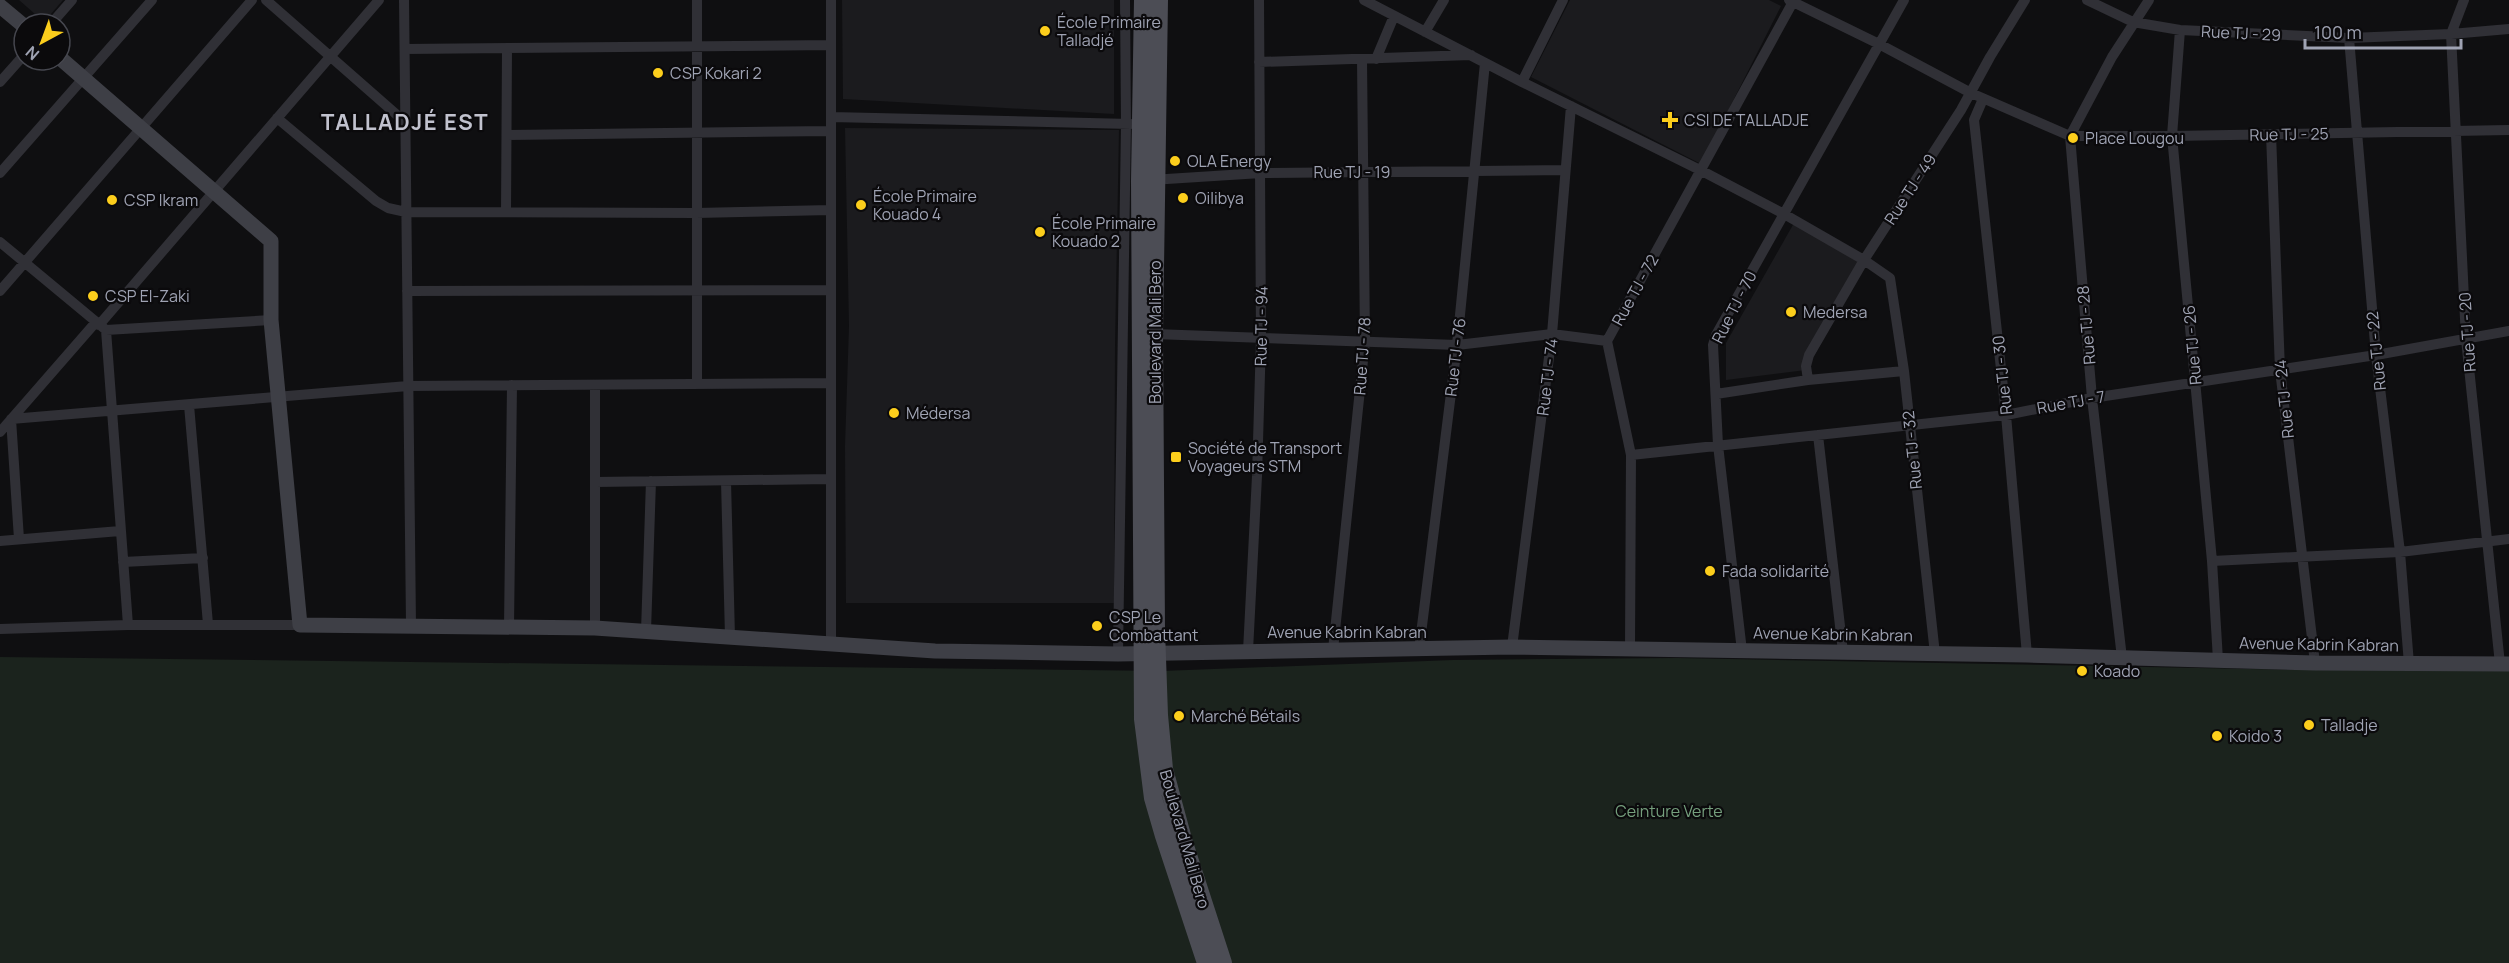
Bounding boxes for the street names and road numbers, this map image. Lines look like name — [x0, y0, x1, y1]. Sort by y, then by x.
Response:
street label: Rue TJ - 29 — [2200, 20, 2282, 46]
street label: Rue TJ - 25 — [2249, 122, 2329, 146]
street label: Rue TJ - 49 — [1879, 149, 1941, 229]
street label: Rue TJ - 19 — [1313, 161, 1391, 183]
street label: Rue TJ - 72 — [1606, 251, 1664, 329]
street label: Boulevard Mali Bero — [1144, 260, 1166, 404]
street label: Rue TJ - 70 — [1706, 267, 1762, 347]
street label: Rue TJ - 28 — [2072, 285, 2100, 365]
street label: Rue TJ - 94 — [1249, 286, 1273, 366]
street label: Rue TJ - 20 — [2453, 291, 2481, 373]
street label: Rue TJ - 26 — [2178, 304, 2206, 386]
street label: Rue TJ - 22 — [2361, 310, 2391, 392]
street label: Rue TJ - 78 — [1348, 316, 1376, 396]
street label: Rue TJ - 76 — [1439, 317, 1471, 397]
street label: Rue TJ - 30 — [1987, 334, 2017, 416]
street label: Rue TJ - 74 — [1531, 337, 1563, 417]
street label: Rue TJ - 24 — [2269, 358, 2299, 440]
street label: Rue TJ - 7 — [2035, 385, 2107, 419]
street label: Rue TJ - 32 — [1897, 410, 1927, 490]
street label: Avenue Kabrin Kabran — [1267, 621, 1427, 643]
street label: Avenue Kabrin Kabran — [1753, 622, 1913, 646]
street label: Avenue Kabrin Kabran — [2239, 632, 2399, 656]
street label: Boulevard Mali Bero — [1155, 767, 1215, 911]

